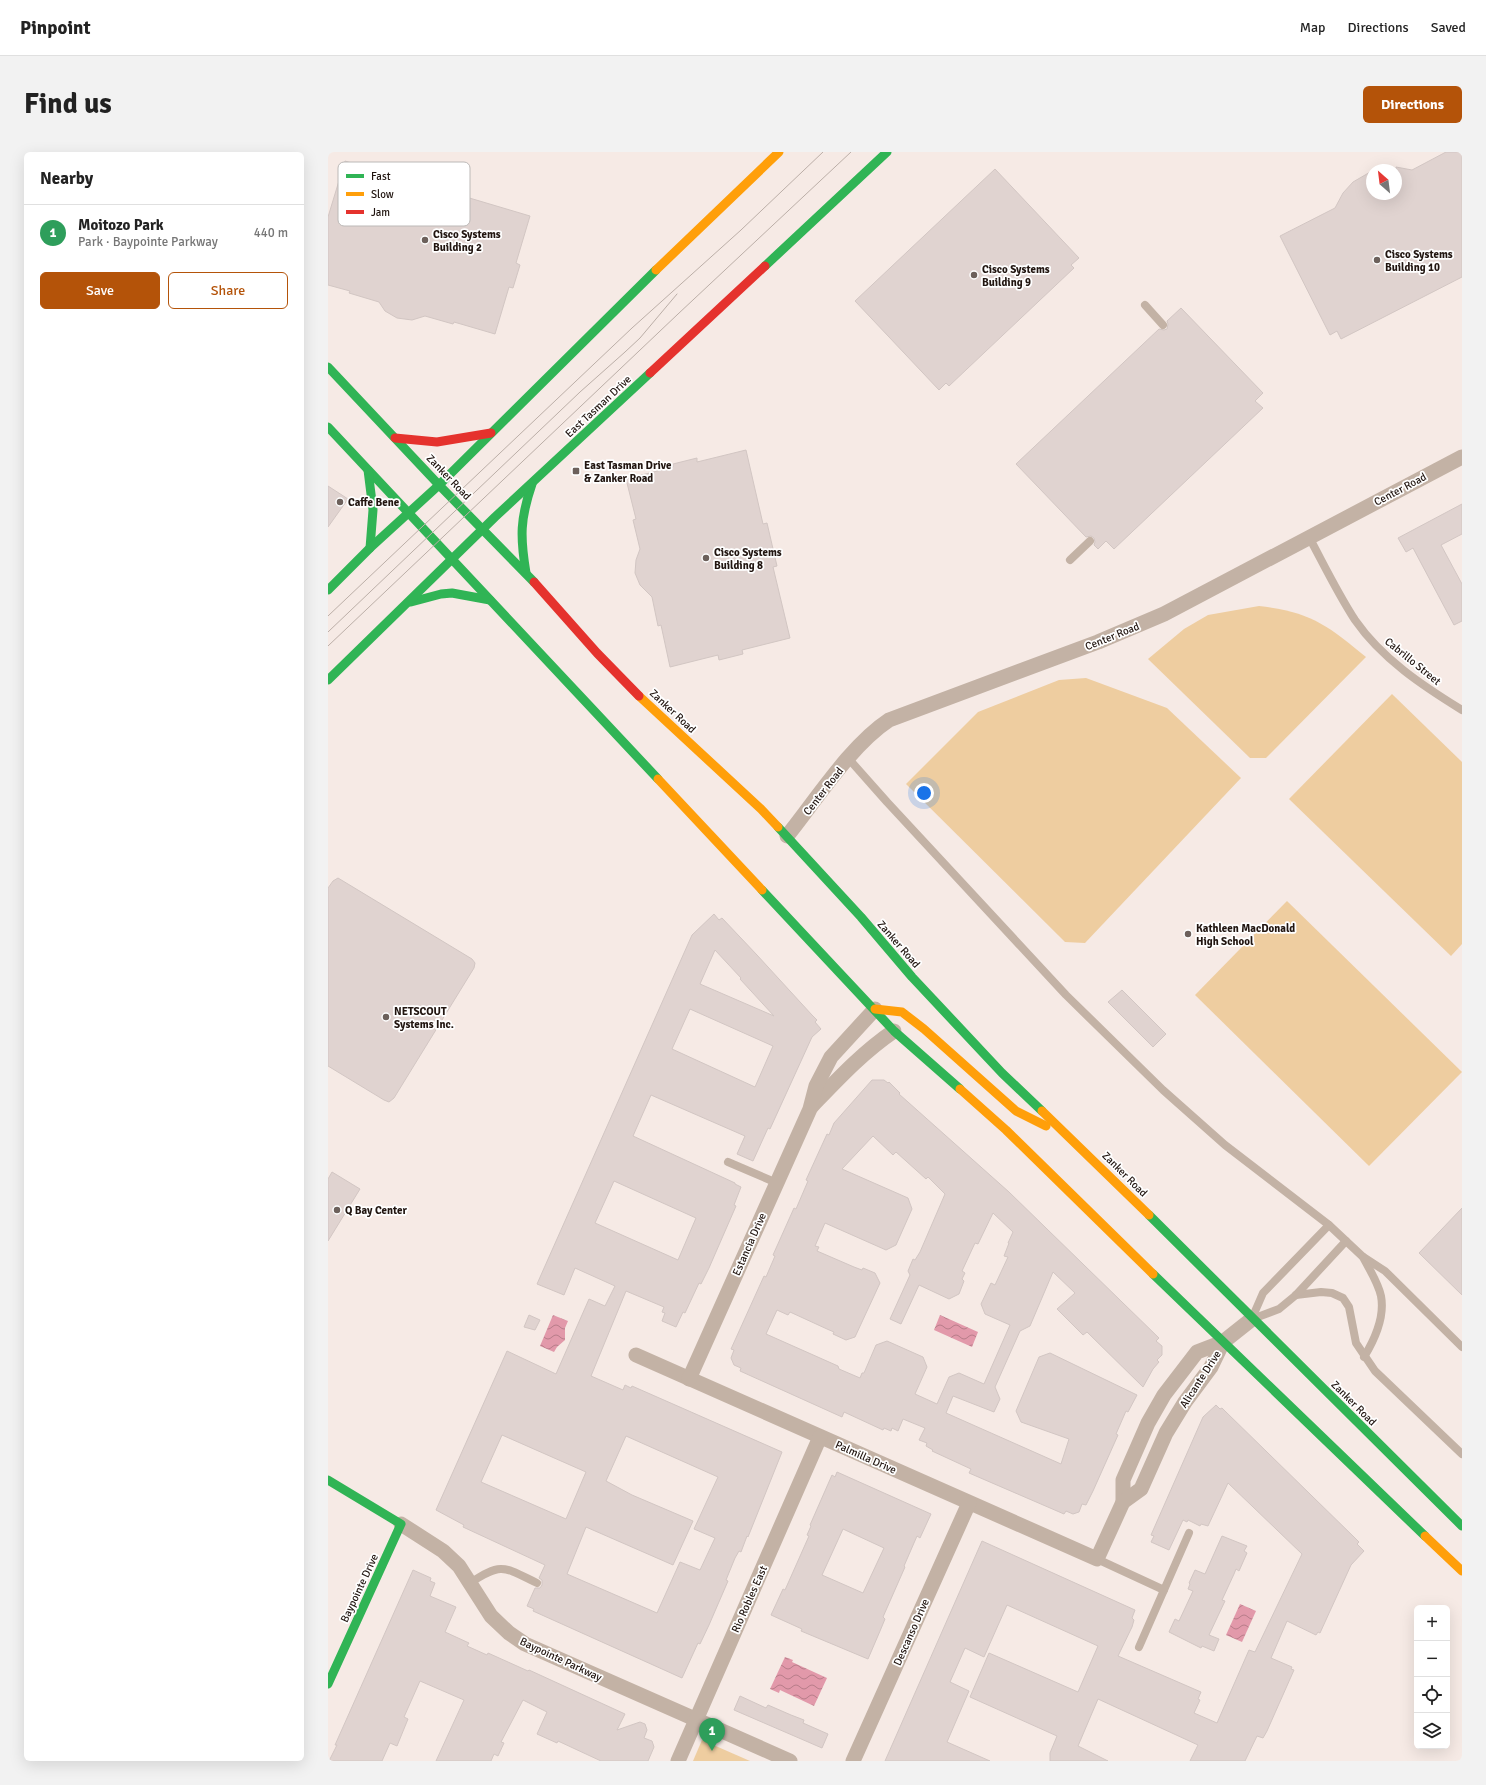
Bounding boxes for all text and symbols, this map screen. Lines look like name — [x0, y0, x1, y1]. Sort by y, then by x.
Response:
text: Pinpoint — [20, 16, 91, 40]
text: Map — [1300, 19, 1326, 36]
text: Directions — [1348, 19, 1409, 36]
text: Saved — [1431, 19, 1466, 36]
button: Directions — [1363, 86, 1462, 123]
text: Find us — [24, 87, 112, 121]
legend — [338, 162, 470, 226]
north arrow — [1366, 164, 1402, 200]
text: Nearby — [40, 168, 93, 189]
text: Fast — [371, 170, 391, 183]
text: Slow — [371, 188, 394, 201]
text: Jam — [371, 206, 390, 219]
text: Moitozo Park — [78, 216, 164, 234]
text: 1 — [49, 225, 57, 241]
text: 440 m — [254, 225, 288, 241]
place label: Cisco Systems Building 2 — [433, 228, 501, 254]
text: Park · Baypointe Parkway — [78, 234, 218, 250]
marker: Cisco Systems Building 2 — [420, 235, 430, 245]
place label: Cisco Systems Building 10 — [1385, 248, 1453, 274]
marker: Cisco Systems Building 10 — [1372, 255, 1382, 265]
place label: Cisco Systems Building 9 — [982, 263, 1050, 289]
marker: Cisco Systems Building 9 — [969, 270, 979, 280]
button: Save — [40, 272, 160, 309]
button: Share — [168, 272, 288, 309]
street label: East Tasman Drive — [563, 373, 634, 440]
street label: Zanker Road — [424, 452, 474, 503]
place label: East Tasman Drive & Zanker Road — [584, 459, 672, 485]
marker: East Tasman Drive & Zanker Road — [571, 466, 581, 476]
street label: Center Road — [1372, 470, 1429, 509]
place label: Caffe Bene — [348, 496, 400, 509]
marker: Caffe Bene — [335, 497, 345, 507]
place label: Cisco Systems Building 8 — [714, 546, 782, 572]
marker: Cisco Systems Building 8 — [701, 553, 711, 563]
street label: Center Road — [1083, 620, 1141, 653]
street label: Cabrillo Street — [1382, 635, 1443, 688]
street label: Zanker Road — [647, 687, 699, 736]
street label: Center Road — [801, 765, 846, 818]
your location — [914, 783, 934, 803]
street label: Zanker Road — [875, 918, 923, 971]
place label: Kathleen MacDonald High School — [1196, 922, 1295, 948]
marker: Kathleen MacDonald High School — [1183, 929, 1193, 939]
place label: NETSCOUT Systems Inc. — [394, 1005, 454, 1031]
marker: NETSCOUT Systems Inc. — [381, 1012, 391, 1022]
street label: Zanker Road — [1099, 1149, 1150, 1200]
place label: Q Bay Center — [345, 1204, 408, 1217]
marker: Q Bay Center — [332, 1205, 342, 1215]
street label: Estancia Drive — [730, 1211, 769, 1278]
street label: Alicante Drive — [1177, 1348, 1224, 1410]
street label: Zanker Road — [1328, 1378, 1379, 1429]
street label: Palmilla Drive — [833, 1438, 898, 1477]
street label: Baypointe Drive — [338, 1552, 381, 1625]
street label: Rio Robles East — [729, 1564, 770, 1635]
street label: Descanso Drive — [891, 1597, 932, 1668]
map controls — [1414, 1605, 1450, 1749]
button: + — [1414, 1605, 1450, 1641]
street label: Baypointe Parkway — [518, 1635, 605, 1685]
button: − — [1414, 1641, 1450, 1677]
button: locate — [1414, 1677, 1450, 1713]
button: layers — [1414, 1713, 1450, 1749]
pin: 1 — [699, 1718, 725, 1751]

